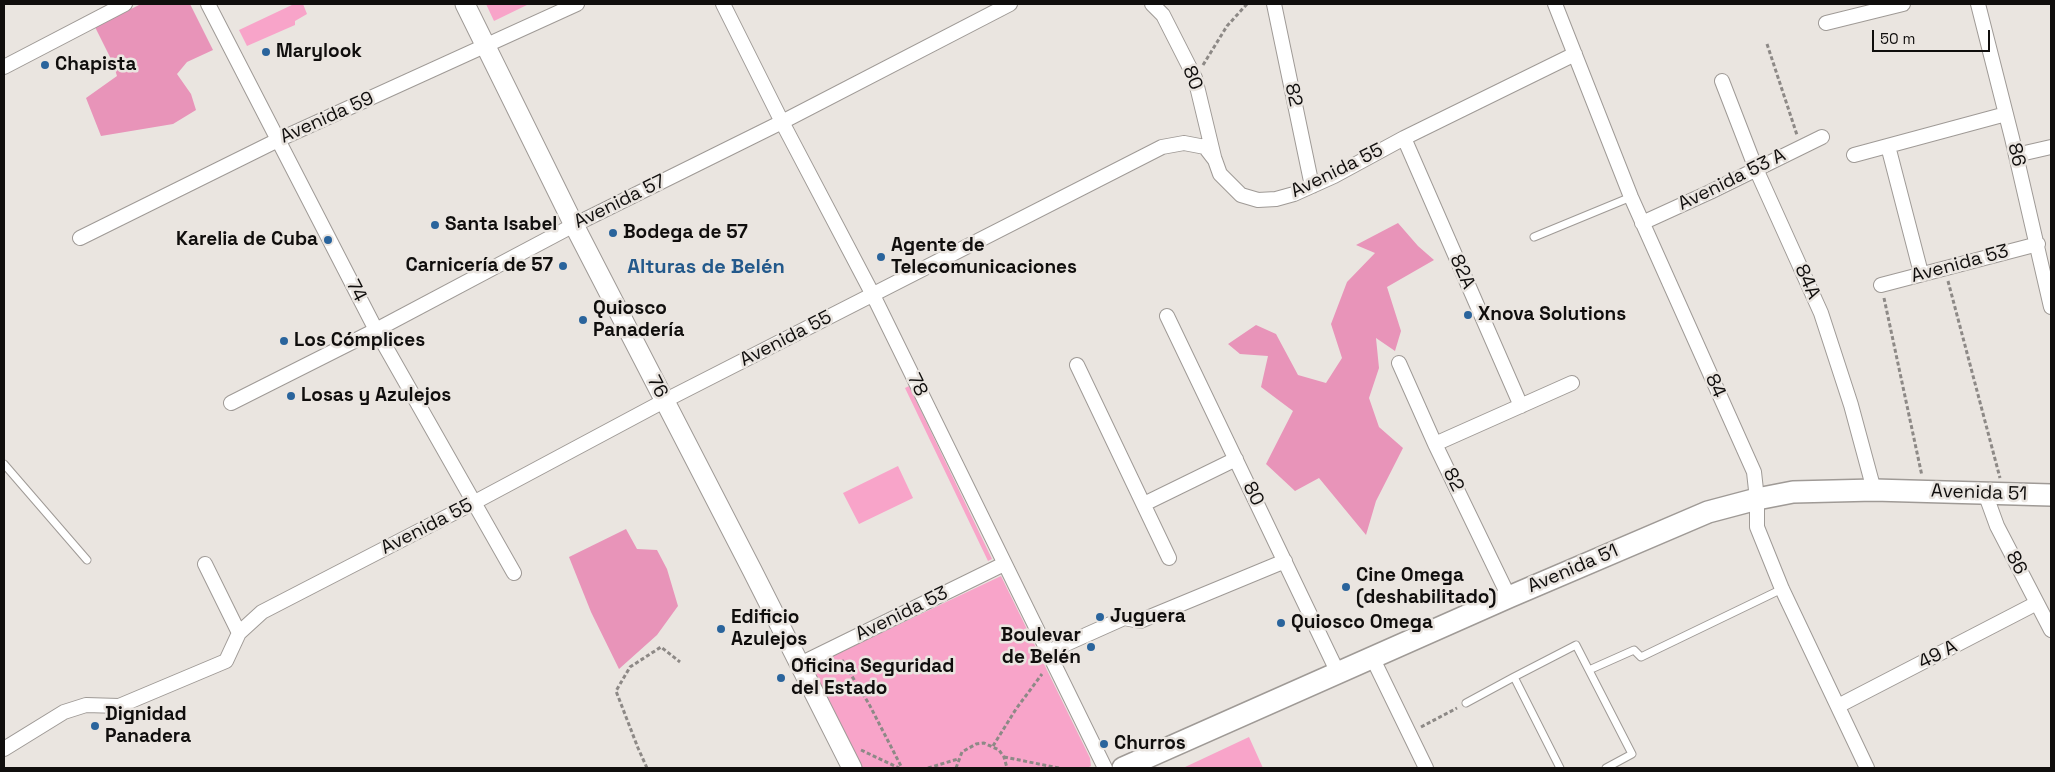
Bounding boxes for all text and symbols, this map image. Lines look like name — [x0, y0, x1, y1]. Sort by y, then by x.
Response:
scale bar — [1875, 20, 1992, 52]
text: 50 m — [1880, 29, 1915, 48]
place label: Marylook — [276, 41, 362, 63]
marker: Marylook — [260, 46, 272, 58]
place label: Chapista — [55, 54, 137, 76]
marker: Chapista — [39, 59, 51, 71]
street label: 80 — [1177, 63, 1207, 93]
street label: 82 — [1279, 81, 1307, 109]
street label: Avenida 59 — [277, 87, 377, 149]
street label: Avenida 55 — [1287, 139, 1387, 203]
street label: 86 — [2002, 141, 2030, 169]
street label: Avenida 53 A — [1675, 144, 1789, 216]
street label: Avenida 57 — [571, 170, 669, 234]
place label: Santa Isabel — [445, 214, 557, 236]
marker: Santa Isabel — [429, 219, 441, 231]
place label: Bodega de 57 — [623, 222, 748, 244]
marker: Bodega de 57 — [607, 227, 619, 239]
place label: Karelia de Cuba — [176, 229, 318, 251]
marker: Karelia de Cuba — [322, 234, 334, 246]
place label: Agente de Telecomunicaciones — [891, 235, 1077, 279]
street label: Avenida 53 — [1909, 240, 2011, 288]
marker: Agente de Telecomunicaciones — [875, 251, 887, 263]
street label: 82A — [1444, 251, 1480, 293]
place label: Carnicería de 57 — [405, 255, 553, 277]
district label: Alturas de Belén — [627, 256, 785, 280]
marker: Carnicería de 57 — [557, 260, 569, 272]
street label: 84A — [1789, 261, 1825, 303]
street label: 74 — [341, 276, 371, 306]
place label: Quiosco Panadería — [593, 298, 684, 342]
place label: Xnova Solutions — [1478, 304, 1626, 326]
street label: Avenida 55 — [736, 306, 836, 372]
marker: Xnova Solutions — [1462, 309, 1474, 321]
marker: Quiosco Panadería — [577, 314, 589, 326]
place label: Los Cómplices — [294, 330, 425, 352]
marker: Los Cómplices — [278, 335, 290, 347]
street label: 78 — [902, 370, 932, 400]
street label: 84 — [1700, 371, 1730, 401]
street label: 76 — [642, 372, 672, 402]
place label: Losas y Azulejos — [301, 385, 451, 407]
marker: Losas y Azulejos — [285, 390, 297, 402]
street label: 82 — [1438, 465, 1468, 495]
street label: 80 — [1237, 478, 1269, 510]
street label: Avenida 51 — [1931, 480, 2027, 506]
street label: Avenida 55 — [377, 494, 477, 560]
street label: Avenida 51 — [1524, 540, 1622, 598]
street label: 86 — [2001, 547, 2031, 579]
place label: Cine Omega (deshabilitado) — [1356, 565, 1496, 609]
marker: Cine Omega (deshabilitado) — [1340, 581, 1352, 593]
street label: Avenida 53 — [852, 582, 952, 646]
place label: Juguera — [1110, 606, 1186, 628]
place label: Edificio Azulejos — [731, 607, 807, 651]
marker: Juguera — [1094, 611, 1106, 623]
place label: Quiosco Omega — [1291, 612, 1433, 634]
marker: Quiosco Omega — [1275, 617, 1287, 629]
marker: Edificio Azulejos — [715, 623, 727, 635]
place label: Boulevar de Belén — [1001, 625, 1081, 669]
street label: 49 A — [1915, 636, 1961, 674]
marker: Boulevar de Belén — [1085, 641, 1097, 653]
place label: Oficina Seguridad del Estado — [791, 656, 954, 700]
marker: Oficina Seguridad del Estado — [775, 672, 787, 684]
place label: Dignidad Panadera — [105, 704, 191, 748]
marker: Dignidad Panadera — [89, 720, 101, 732]
place label: Churros — [1114, 733, 1186, 755]
marker: Churros — [1098, 738, 1110, 750]

